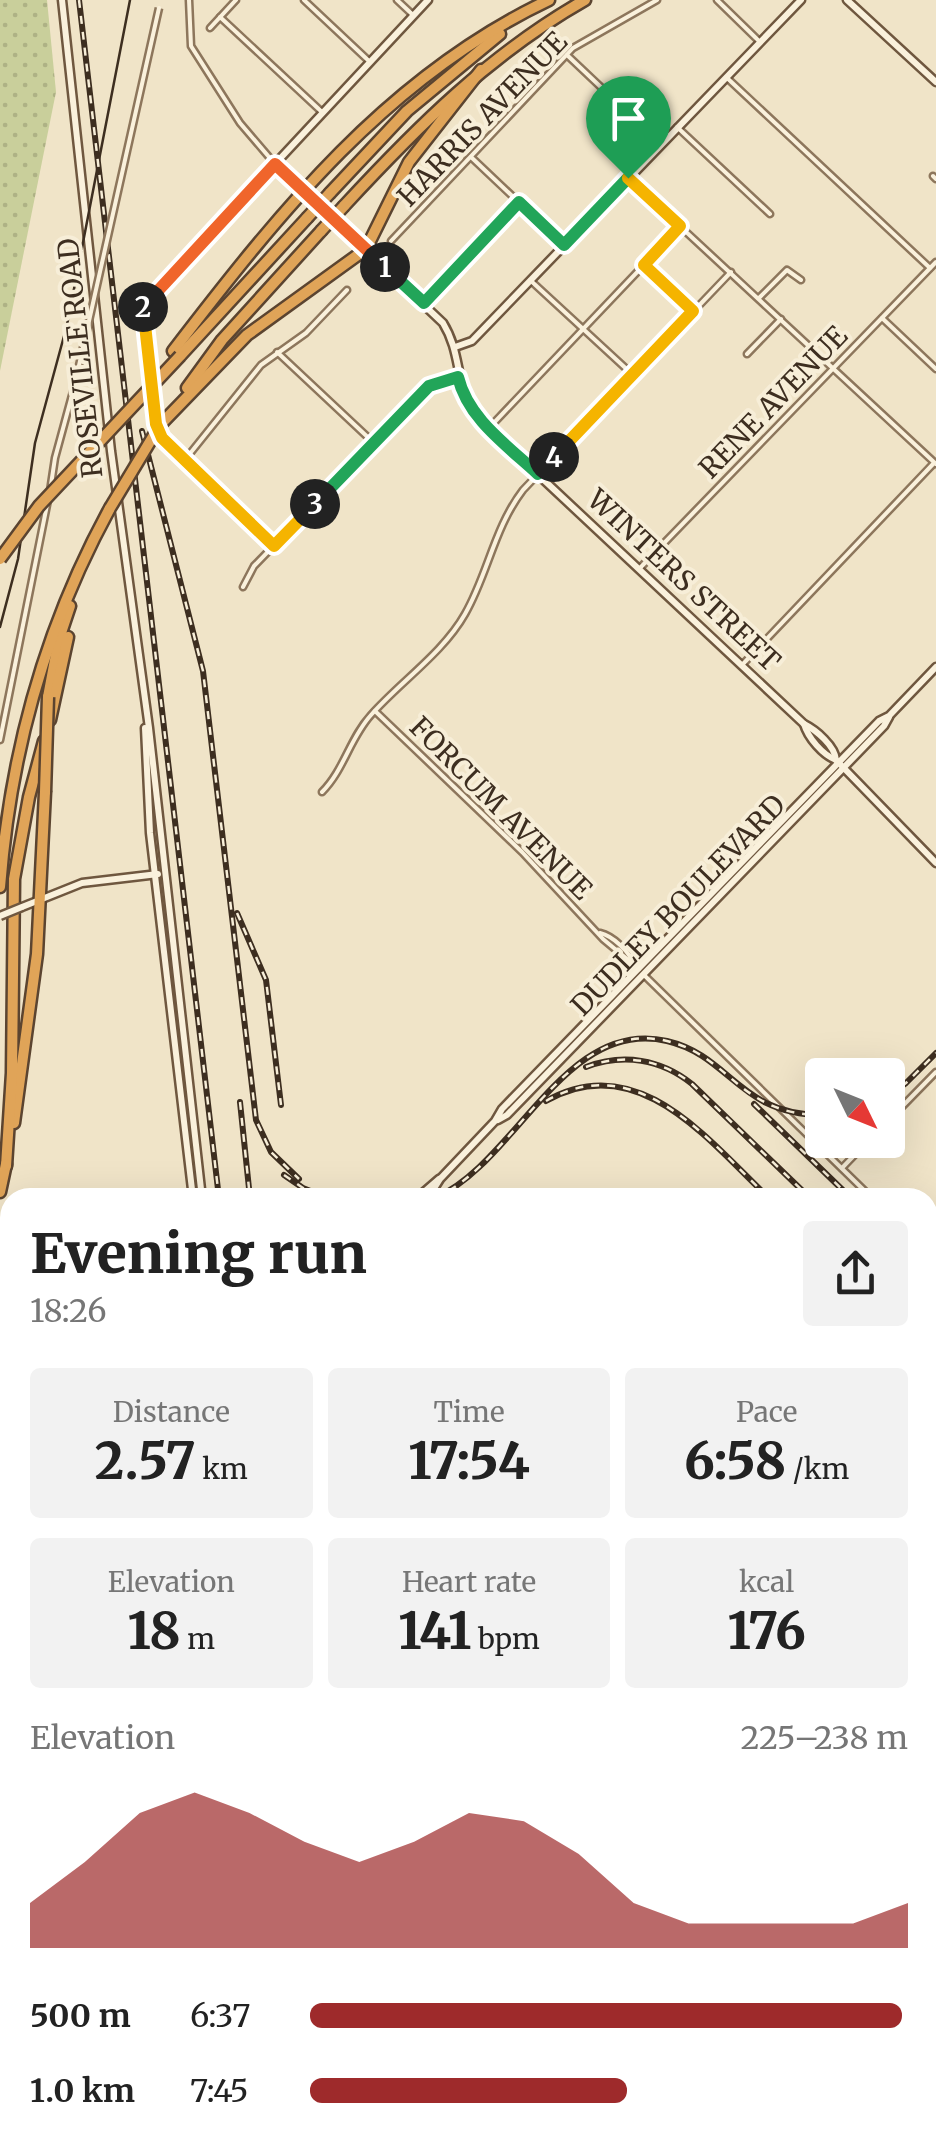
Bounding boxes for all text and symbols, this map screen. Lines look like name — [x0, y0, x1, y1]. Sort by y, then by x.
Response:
street label: HARRIS AVENUE — [390, 24, 575, 214]
pin — [586, 76, 671, 179]
icon: arrive — [601, 91, 656, 146]
street label: ROSEVILLE ROAD — [50, 236, 110, 480]
pin: 1 — [360, 242, 410, 292]
text: 1 — [379, 249, 391, 285]
pin: 2 — [118, 282, 168, 332]
text: 2 — [135, 289, 151, 325]
street label: RENE AVENUE — [691, 318, 855, 486]
pin: 4 — [529, 432, 579, 482]
text: 4 — [545, 439, 563, 475]
pin: 3 — [290, 479, 340, 529]
street label: WINTERS STREET — [579, 480, 788, 679]
text: 3 — [307, 486, 323, 522]
street label: FORCUM AVENUE — [402, 709, 600, 907]
street label: DUDLEY BOULEVARD — [563, 787, 793, 1023]
north arrow — [805, 1058, 905, 1158]
map controls — [805, 1058, 905, 1158]
text: Evening run — [30, 1219, 367, 1288]
button: share — [803, 1221, 908, 1326]
text: 18:26 — [30, 1291, 107, 1331]
text: Distance — [113, 1394, 230, 1430]
text: Time — [433, 1394, 504, 1430]
text: Pace — [736, 1394, 797, 1430]
text: 2.57 — [95, 1430, 196, 1493]
text: 17:54 — [408, 1430, 530, 1493]
text: 6:58 — [684, 1430, 786, 1493]
text: km — [196, 1451, 248, 1487]
text: /km — [786, 1451, 849, 1487]
text: Elevation — [108, 1564, 235, 1600]
text: Heart rate — [402, 1564, 536, 1600]
text: kcal — [739, 1564, 794, 1600]
text: 18 — [127, 1600, 181, 1663]
text: 141 — [398, 1600, 471, 1663]
text: 176 — [727, 1600, 806, 1663]
text: m — [181, 1621, 215, 1657]
text: bpm — [471, 1621, 540, 1657]
text: Elevation — [30, 1718, 175, 1758]
text: 225–238 m — [741, 1718, 908, 1758]
text: 500 m — [30, 1996, 131, 2036]
text: 6:37 — [190, 1996, 250, 2036]
text: 1.0 km — [30, 2071, 135, 2111]
text: 7:45 — [190, 2071, 249, 2111]

